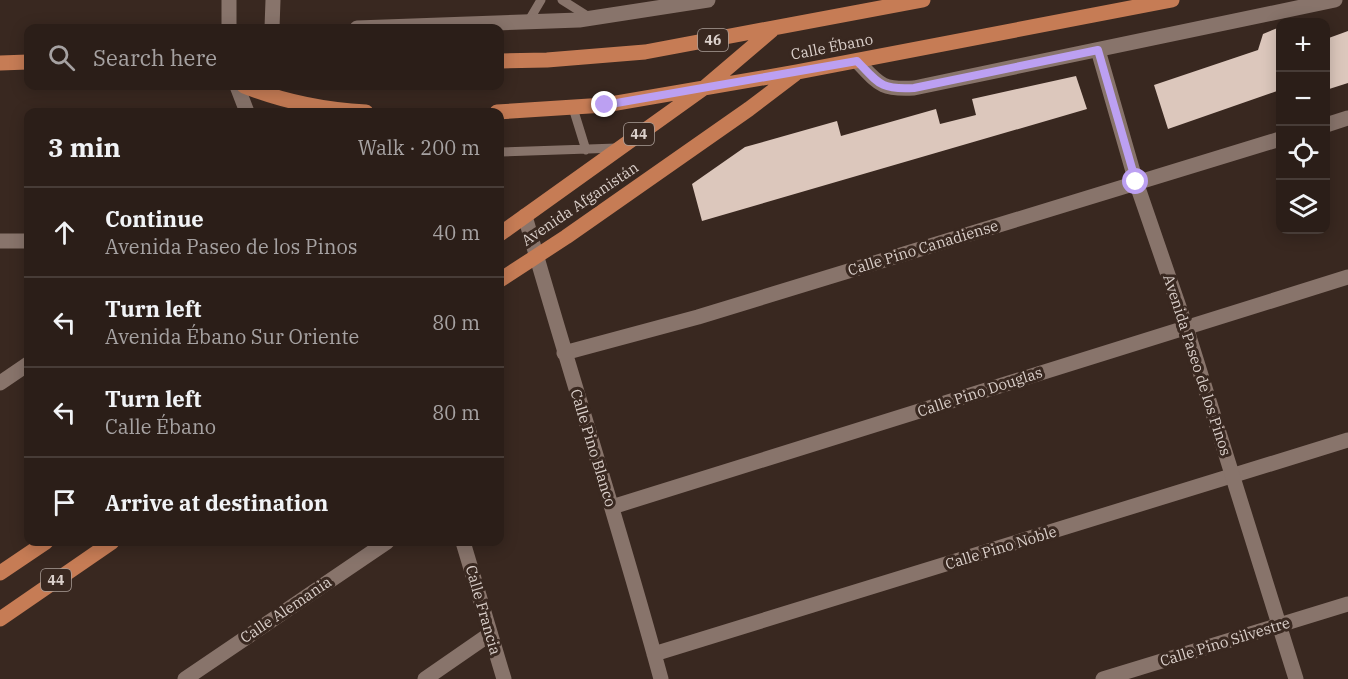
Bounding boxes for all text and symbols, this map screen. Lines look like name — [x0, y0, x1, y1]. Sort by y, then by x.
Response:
map controls — [1276, 18, 1330, 234]
button: + — [1276, 18, 1330, 72]
search box — [24, 24, 504, 90]
road number: 46 — [698, 29, 728, 51]
street label: Calle Ébano — [789, 29, 875, 64]
icon: search — [45, 41, 78, 74]
text: Search here — [93, 43, 217, 72]
button: − — [1276, 72, 1330, 126]
route end — [591, 91, 617, 117]
road number: 44 — [624, 123, 654, 145]
button: locate — [1276, 126, 1330, 180]
text: 3 min — [48, 130, 121, 164]
text: Walk · 200 m — [358, 134, 480, 161]
street label: Avenida Afganistán — [518, 157, 642, 250]
route start — [1122, 168, 1148, 194]
button: layers — [1276, 180, 1330, 234]
text: Continue — [105, 204, 204, 233]
icon: ahead — [48, 216, 81, 249]
street label: Calle Pino Canadiense — [845, 216, 1000, 279]
text: 40 m — [432, 219, 480, 246]
text: Avenida Paseo de los Pinos — [105, 233, 358, 260]
street label: Avenida Paseo de los Pinos — [1159, 272, 1236, 458]
text: Turn left — [105, 294, 201, 323]
icon: left — [48, 306, 81, 339]
text: 80 m — [432, 309, 480, 336]
text: Avenida Ébano Sur Oriente — [105, 323, 359, 350]
street label: Calle Pino Douglas — [915, 362, 1045, 421]
text: Turn left — [105, 384, 201, 413]
street label: Calle Pino Blanco — [567, 387, 620, 509]
icon: left — [48, 396, 81, 429]
text: 80 m — [432, 399, 480, 426]
text: Calle Ébano — [105, 413, 216, 440]
icon: arrive — [48, 486, 81, 519]
text: Arrive at destination — [105, 488, 328, 517]
street label: Calle Pino Noble — [943, 522, 1059, 573]
street label: Calle Francia — [462, 563, 505, 657]
road number: 44 — [41, 569, 71, 591]
street label: Calle Alemania — [236, 572, 335, 647]
street label: Calle Pino Silvestre — [1157, 613, 1292, 670]

